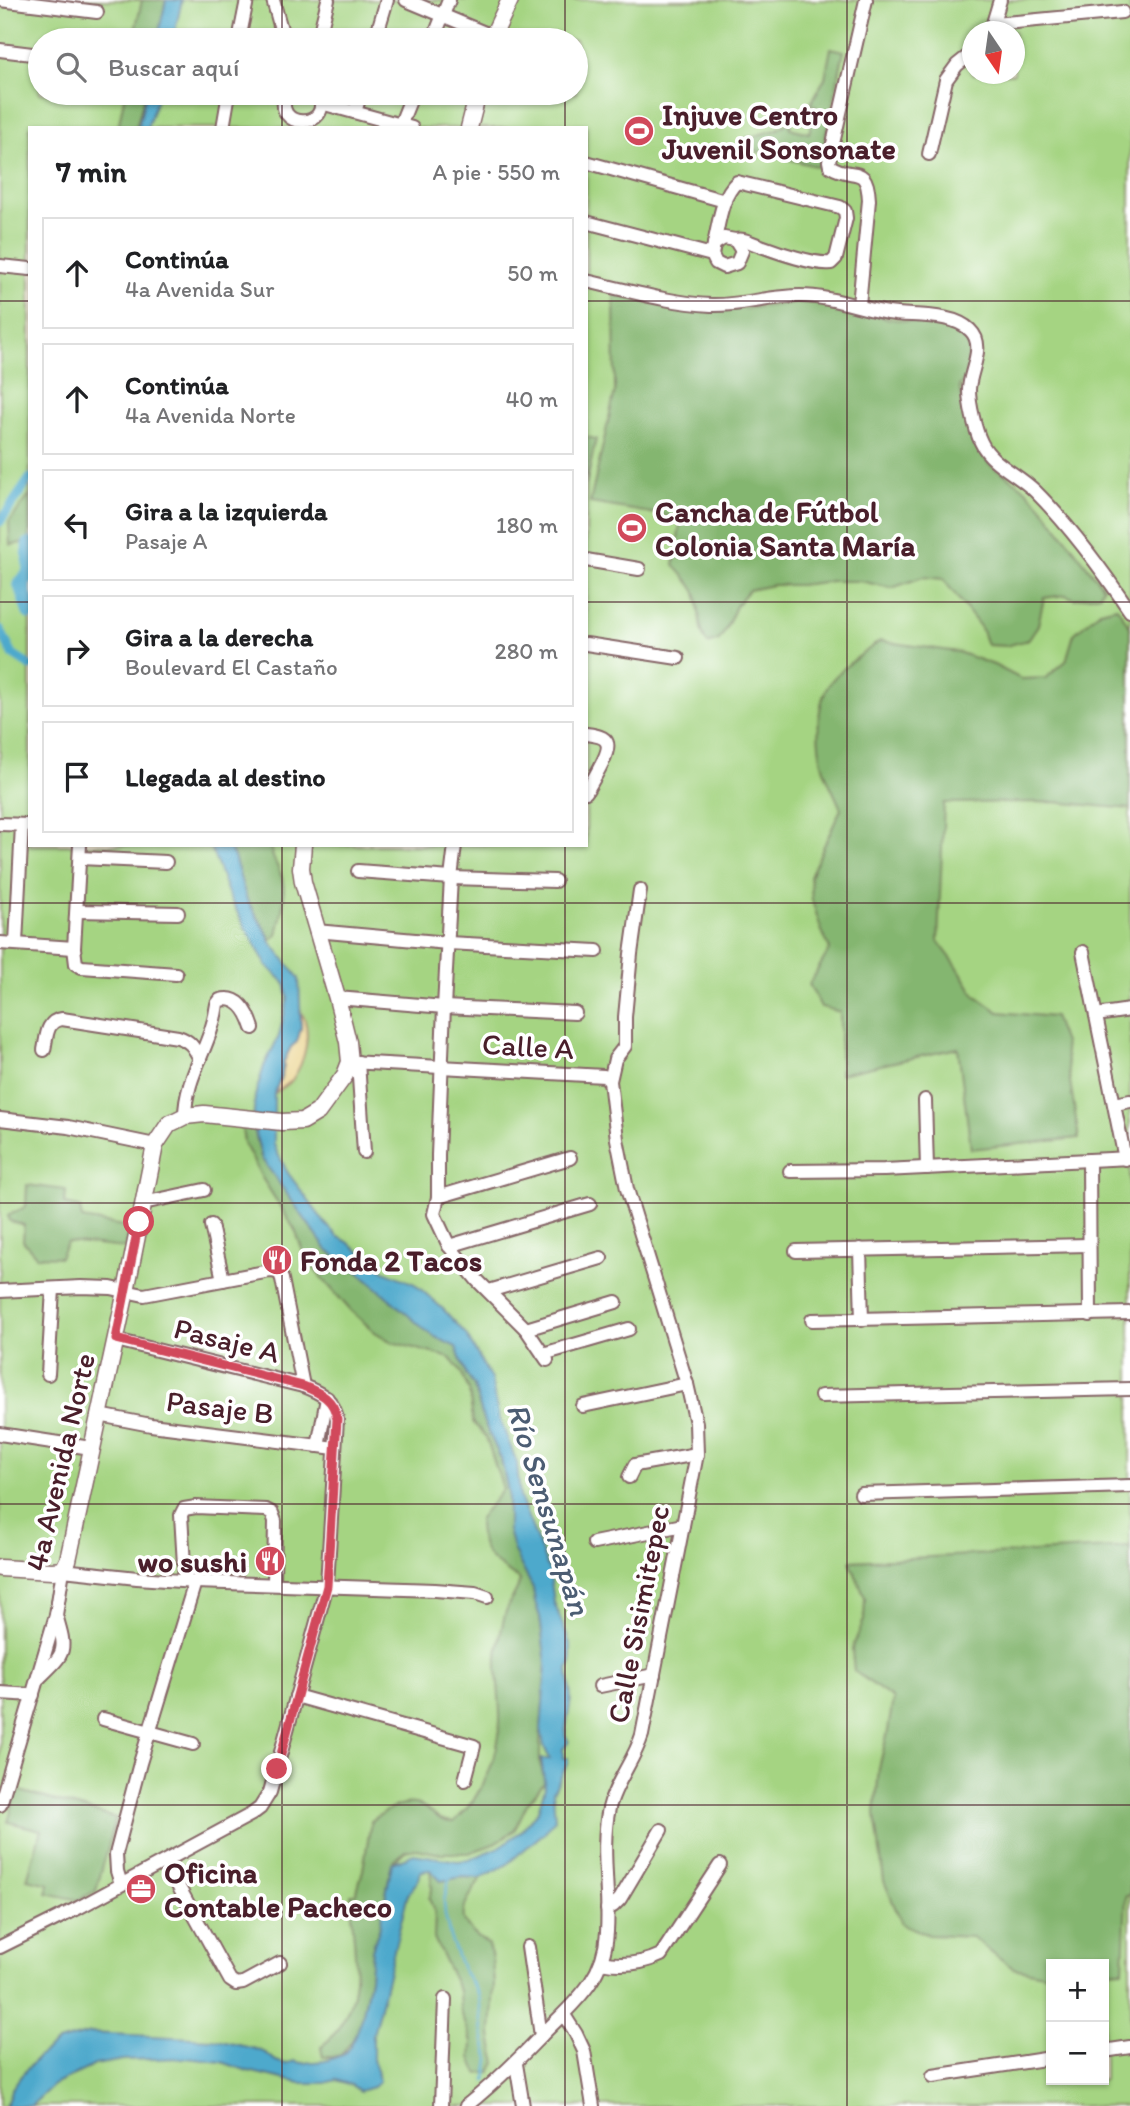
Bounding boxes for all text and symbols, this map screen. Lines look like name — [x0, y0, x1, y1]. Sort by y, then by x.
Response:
north arrow — [962, 21, 1025, 84]
search box — [28, 28, 588, 105]
icon: search — [52, 48, 90, 86]
text: Buscar aquí — [108, 51, 239, 83]
place label: Injuve Centro Juvenil Sonsonate — [661, 96, 896, 167]
sports icon: Injuve Centro Juvenil Sonsonate — [622, 114, 656, 148]
text: 7 min — [56, 153, 127, 190]
text: A pie · 550 m — [432, 158, 560, 186]
text: Continúa — [125, 243, 229, 275]
icon: ahead — [58, 254, 96, 292]
text: 50 m — [507, 259, 558, 287]
text: 4a Avenida Sur — [125, 275, 274, 303]
text: Continúa — [125, 369, 229, 401]
icon: ahead — [58, 380, 96, 418]
text: 40 m — [505, 385, 558, 413]
text: 4a Avenida Norte — [125, 401, 296, 429]
place label: Cancha de Fútbol Colonia Santa María — [655, 493, 915, 564]
text: Gira a la izquierda — [125, 495, 328, 527]
icon: left — [58, 506, 96, 544]
text: 180 m — [496, 511, 558, 539]
sports icon: Cancha de Fútbol Colonia Santa María — [615, 511, 649, 545]
text: Pasaje A — [125, 527, 208, 555]
text: Gira a la derecha — [125, 621, 313, 653]
icon: right — [58, 632, 96, 670]
text: 280 m — [495, 637, 558, 665]
text: Boulevard El Castaño — [125, 653, 338, 681]
icon: arrive — [58, 758, 96, 796]
text: Llegada al destino — [125, 761, 326, 793]
street label: Calle A — [481, 1025, 575, 1067]
route start — [123, 1206, 154, 1237]
place label: Fonda 2 Tacos — [300, 1242, 482, 1279]
restaurant icon: Fonda 2 Tacos — [260, 1243, 294, 1277]
street label: Pasaje A — [170, 1309, 284, 1371]
street label: 4a Avenida Norte — [17, 1349, 103, 1575]
street label: Pasaje B — [164, 1382, 276, 1432]
water label: Río Sensunapán — [499, 1398, 600, 1621]
street label: Calle Sisimitepec — [599, 1502, 677, 1726]
place label: wo sushi — [137, 1543, 247, 1580]
restaurant icon: wo sushi — [253, 1544, 287, 1578]
route end — [261, 1753, 292, 1784]
place label: Oficina Contable Pacheco — [164, 1854, 392, 1925]
office icon: Oficina Contable Pacheco — [124, 1872, 158, 1906]
map controls — [1046, 1959, 1109, 2085]
button: + — [1046, 1959, 1109, 2022]
button: − — [1046, 2022, 1109, 2085]

